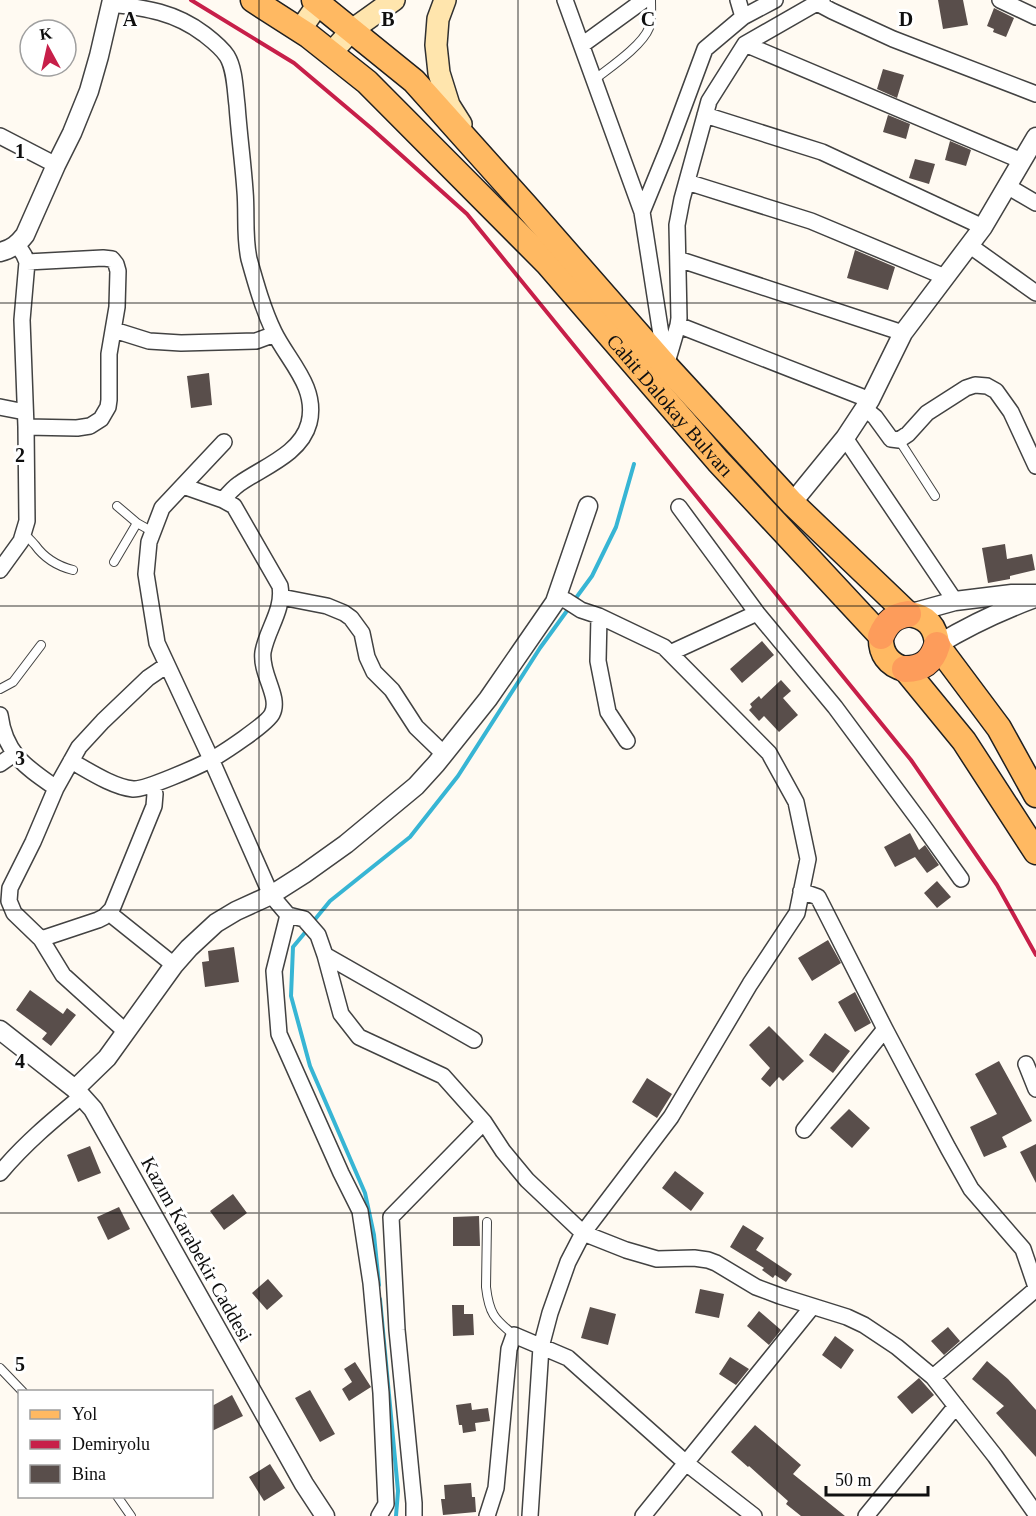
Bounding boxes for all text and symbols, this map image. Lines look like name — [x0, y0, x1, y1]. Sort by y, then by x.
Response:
text: A — [123, 8, 138, 30]
text: B — [381, 8, 395, 30]
text: C — [641, 8, 655, 30]
text: D — [899, 8, 913, 30]
north arrow — [18, 18, 78, 78]
text: K — [39, 24, 54, 43]
text: 1 — [15, 140, 25, 162]
street label: Cahit Dalokay Bulvarı — [602, 330, 738, 481]
text: 2 — [15, 444, 25, 466]
text: 3 — [15, 747, 25, 769]
text: 4 — [15, 1050, 25, 1072]
street label: Kazım Karabekir Caddesi — [137, 1153, 257, 1346]
text: 5 — [15, 1353, 25, 1375]
legend — [18, 1390, 213, 1498]
text: Yol — [72, 1404, 97, 1424]
text: Demiryolu — [72, 1434, 150, 1454]
scale bar — [826, 1459, 928, 1497]
text: Bina — [72, 1464, 106, 1484]
text: 50 m — [835, 1470, 872, 1490]

